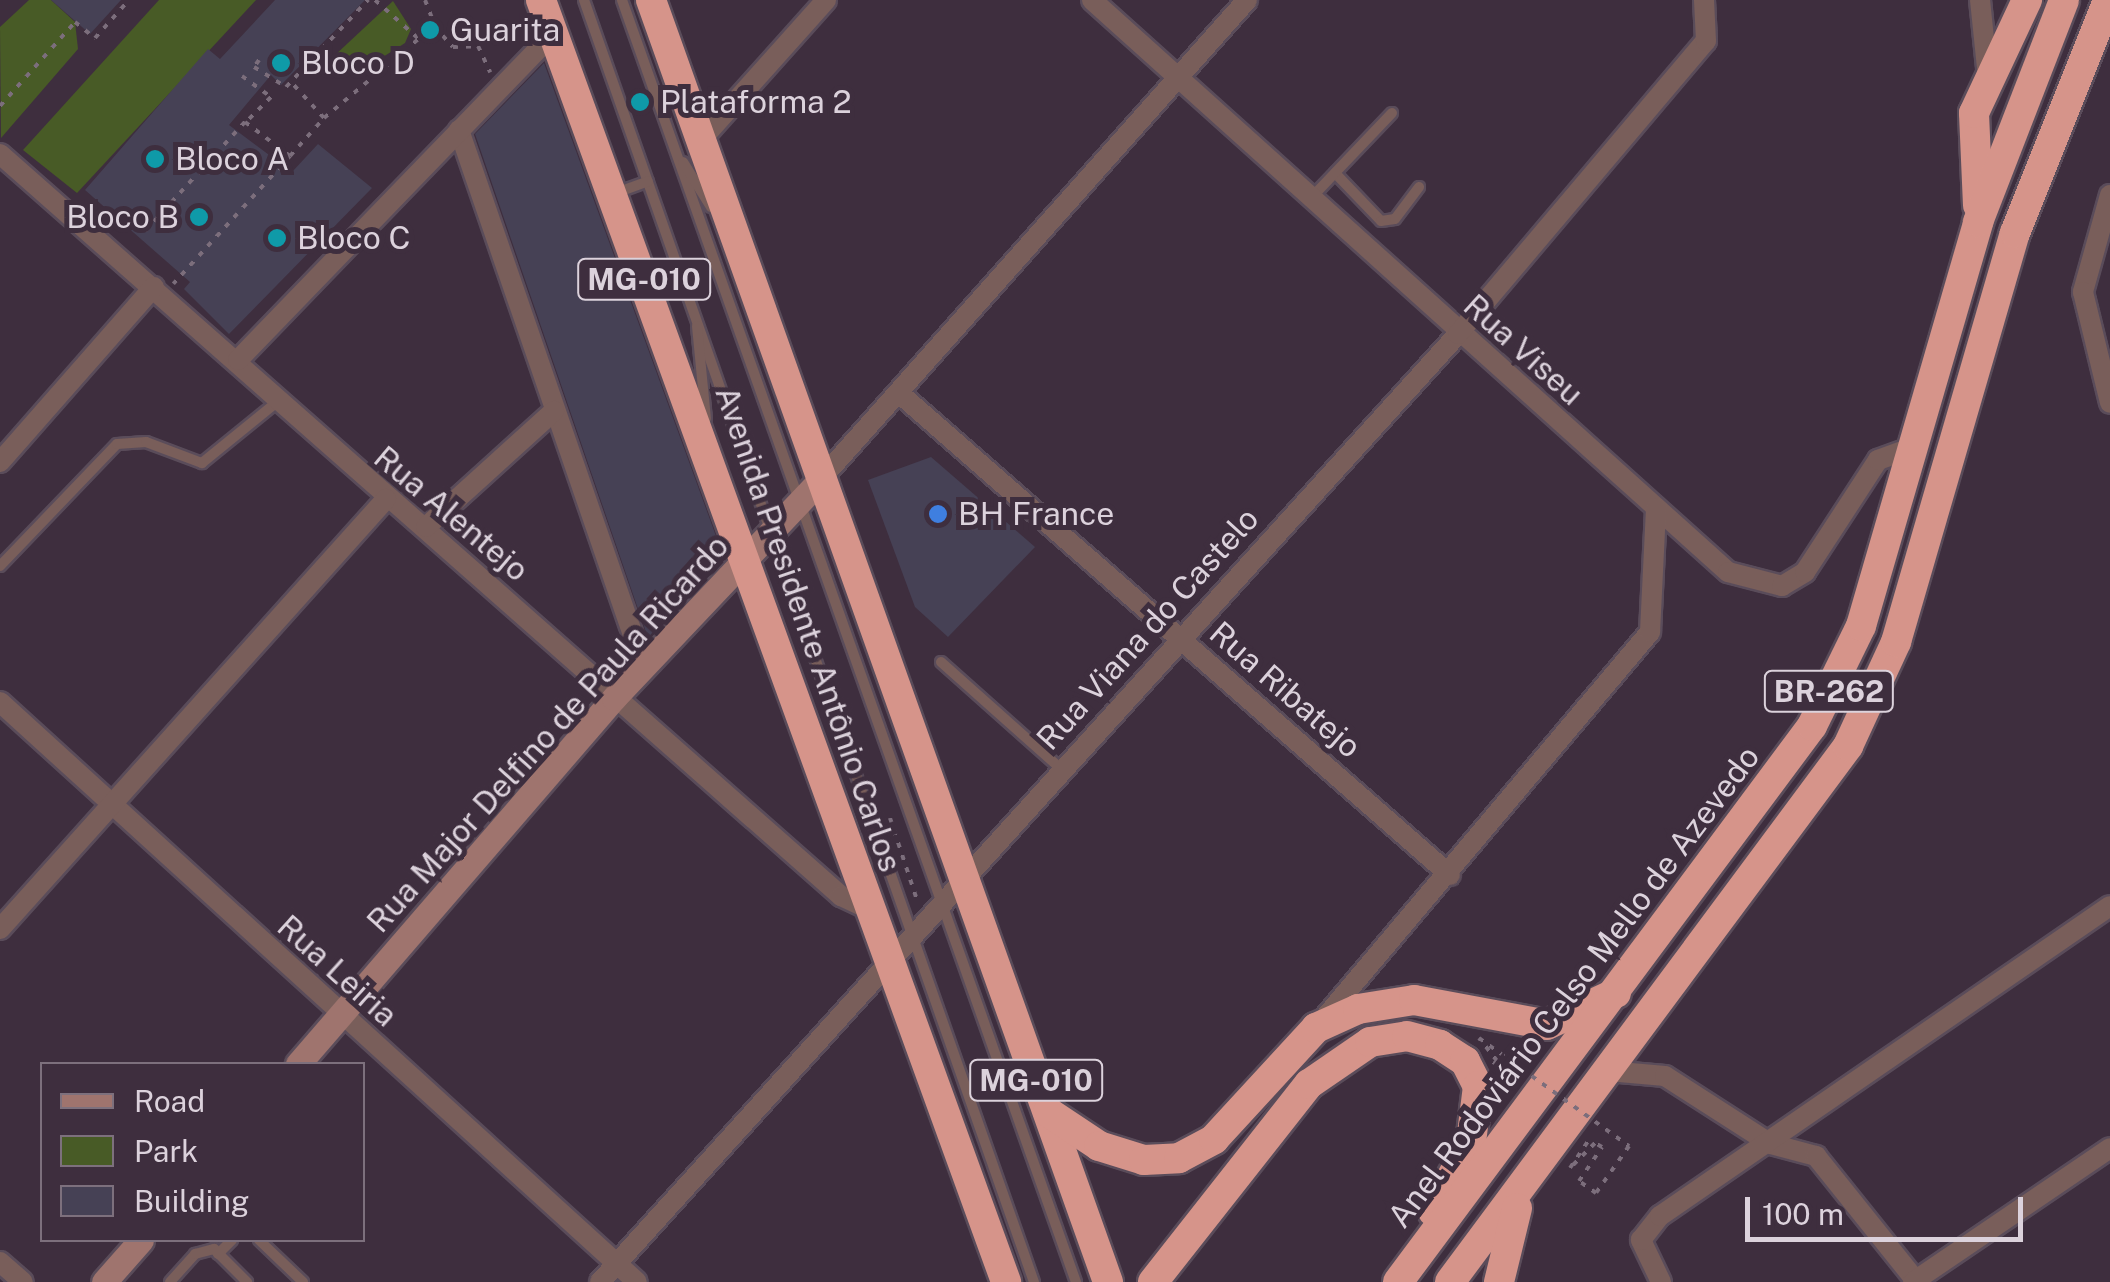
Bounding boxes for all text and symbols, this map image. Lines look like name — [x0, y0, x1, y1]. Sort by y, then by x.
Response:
place label: Guarita — [450, 11, 560, 49]
marker: Guarita — [419, 19, 441, 41]
place label: Bloco D — [301, 44, 415, 82]
marker: Bloco D — [270, 52, 292, 74]
place label: Plataforma 2 — [660, 83, 852, 121]
marker: Plataforma 2 — [629, 91, 651, 113]
place label: Bloco A — [175, 140, 289, 178]
marker: Bloco A — [144, 148, 166, 170]
place label: Bloco B — [66, 198, 179, 236]
marker: Bloco B — [188, 206, 210, 228]
place label: Bloco C — [297, 219, 411, 257]
marker: Bloco C — [266, 227, 288, 249]
road number: MG-010 — [576, 254, 712, 304]
street label: Rua Viseu — [1455, 286, 1591, 414]
street label: Avenida Presidente Antônio Carlos — [707, 381, 909, 877]
street label: Rua Alentejo — [366, 438, 536, 590]
place label: BH France — [958, 495, 1114, 533]
street label: Rua Viana do Castelo — [1029, 500, 1267, 758]
marker: BH France — [927, 503, 949, 525]
street label: Rua Major Delfino de Paula Ricardo — [359, 527, 737, 941]
street label: Rua Ribatejo — [1202, 614, 1368, 766]
road number: BR-262 — [1762, 666, 1896, 716]
street label: Anel Rodoviário Celso Mello de Azevedo — [1380, 738, 1768, 1236]
street label: Rua Leiria — [269, 907, 405, 1035]
road number: MG-010 — [968, 1055, 1104, 1105]
legend — [40, 1062, 365, 1242]
text: Road — [134, 1083, 205, 1119]
text: Park — [134, 1133, 198, 1169]
scale bar — [1750, 1177, 2028, 1239]
text: Building — [134, 1183, 249, 1219]
text: 100 m — [1762, 1196, 1844, 1232]

